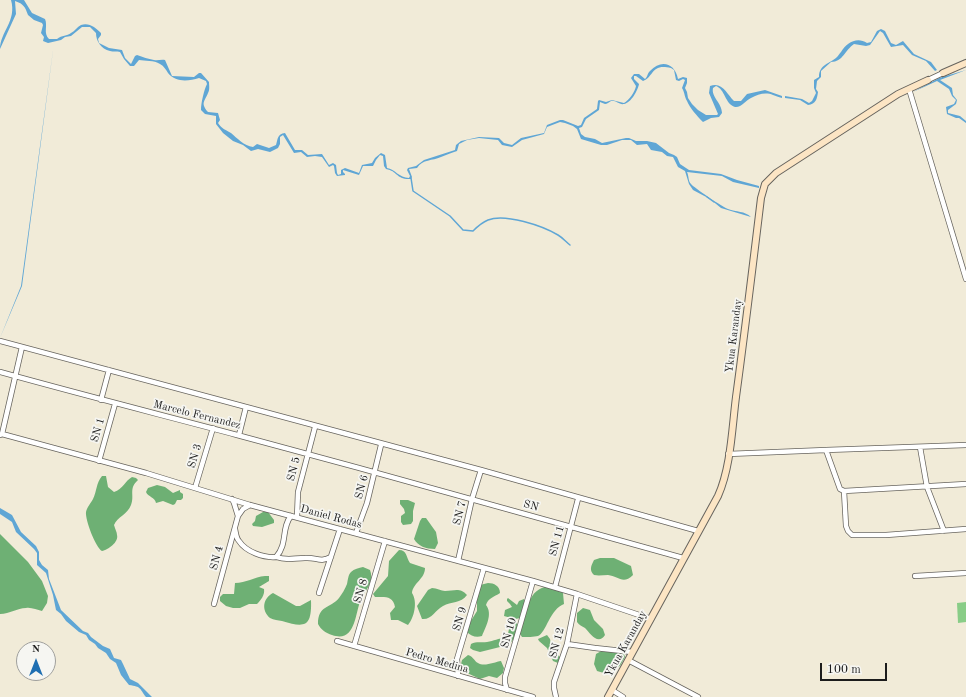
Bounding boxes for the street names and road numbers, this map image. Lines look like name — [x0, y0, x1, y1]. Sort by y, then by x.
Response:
street label: Ykua Karanday — [723, 298, 745, 374]
street label: Marcelo Fernandez — [152, 398, 242, 432]
street label: SN 1 — [88, 416, 108, 444]
street label: SN 3 — [185, 442, 205, 470]
street label: SN 5 — [285, 455, 303, 483]
street label: SN 6 — [352, 473, 372, 501]
street label: SN — [522, 498, 540, 514]
street label: SN 7 — [451, 499, 469, 527]
street label: Daniel Rodas — [299, 502, 363, 532]
street label: SN 11 — [547, 524, 567, 558]
street label: SN 4 — [207, 544, 227, 572]
street label: SN 8 — [351, 577, 371, 605]
street label: SN 9 — [450, 605, 470, 633]
street label: Ykua Karanday — [602, 608, 650, 680]
street label: SN 10 — [498, 616, 520, 650]
street label: SN 12 — [547, 626, 567, 660]
street label: Pedro Medina — [404, 646, 470, 676]

